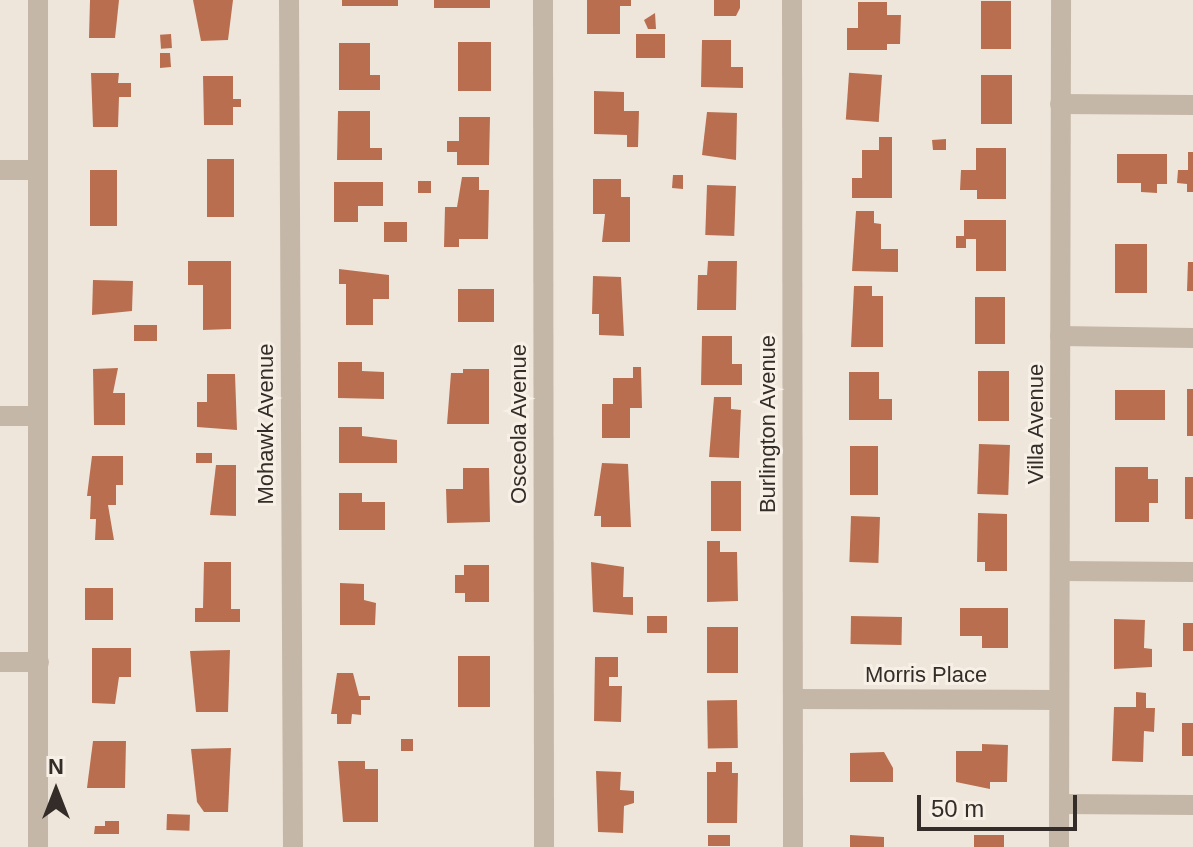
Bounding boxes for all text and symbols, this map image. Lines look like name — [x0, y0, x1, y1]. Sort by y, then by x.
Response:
street label: Burlington Avenue — [755, 334, 781, 514]
street label: Mohawk Avenue — [253, 343, 279, 505]
street label: Osceola Avenue — [506, 343, 532, 505]
street label: Villa Avenue — [1023, 363, 1049, 485]
street label: Morris Place — [865, 662, 987, 688]
north arrow — [16, 751, 96, 831]
text: N — [48, 754, 64, 779]
scale bar — [921, 779, 1081, 829]
text: 50 m — [931, 795, 984, 822]

